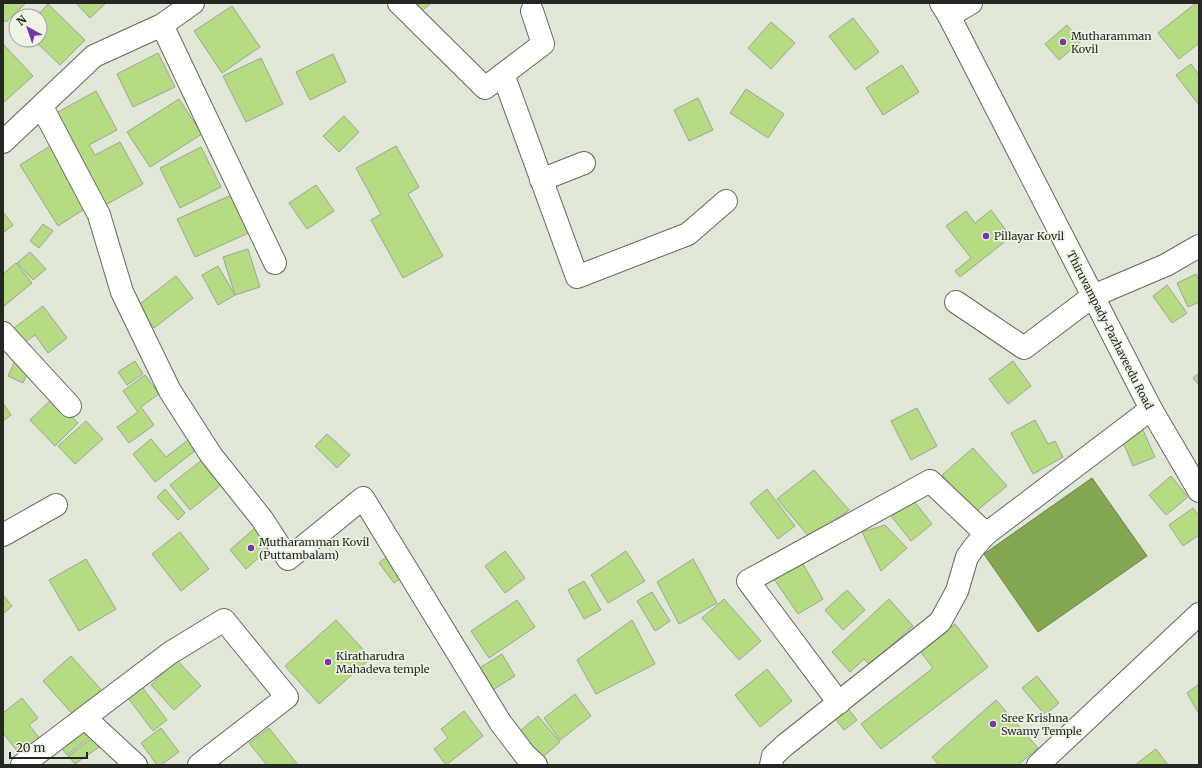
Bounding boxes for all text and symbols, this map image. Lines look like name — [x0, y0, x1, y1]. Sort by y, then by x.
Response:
north arrow — [8, 8, 48, 48]
text: N — [14, 12, 30, 28]
place label: Mutharamman Kovil — [1071, 29, 1152, 56]
marker: Mutharamman Kovil — [1058, 37, 1068, 47]
place label: Pillayar Kovil — [994, 229, 1065, 243]
marker: Pillayar Kovil — [981, 231, 991, 241]
street label: Thiruvampady-Pazhaveedu Road — [1064, 248, 1156, 412]
place label: Mutharamman Kovil (Puttambalam) — [259, 535, 370, 562]
marker: Mutharamman Kovil (Puttambalam) — [246, 543, 256, 553]
place label: Kiratharudra Mahadeva temple — [336, 649, 430, 676]
marker: Kiratharudra Mahadeva temple — [323, 657, 333, 667]
place label: Sree Krishna Swamy Temple — [1001, 711, 1082, 738]
marker: Sree Krishna Swamy Temple — [988, 719, 998, 729]
scale bar — [10, 734, 87, 760]
text: 20 m — [16, 740, 45, 755]

